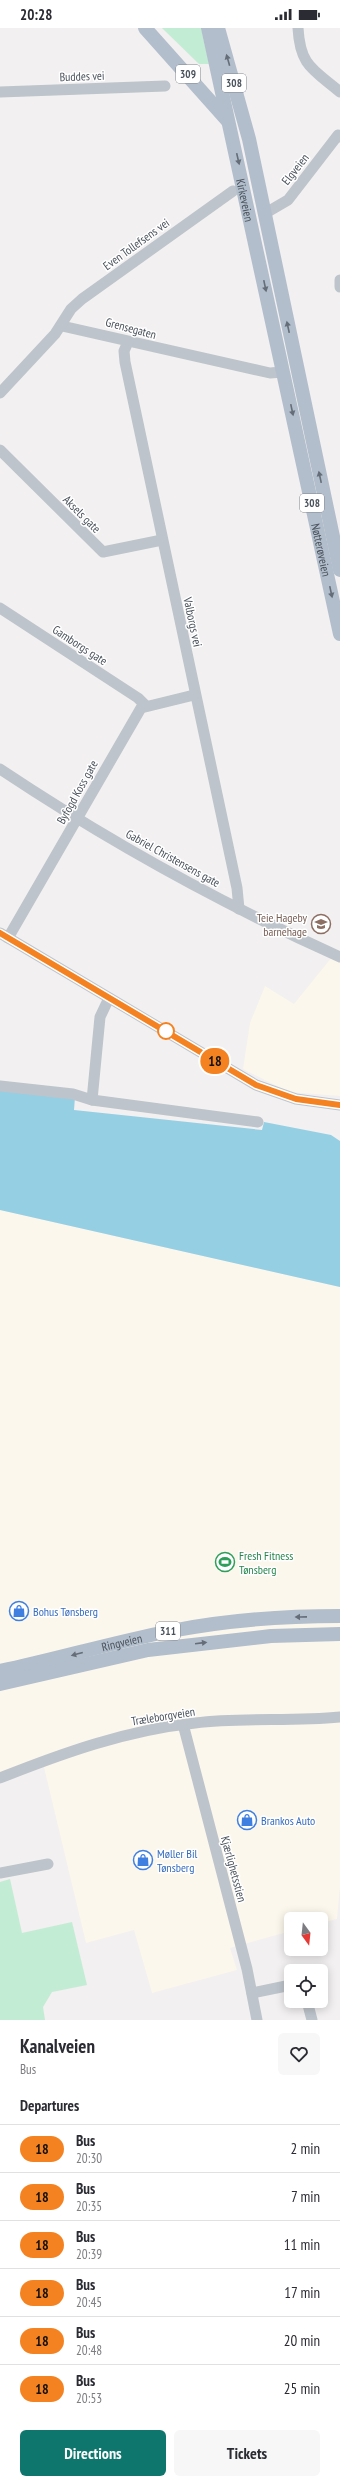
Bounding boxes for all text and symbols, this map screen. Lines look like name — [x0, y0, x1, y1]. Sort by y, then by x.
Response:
text: 20:28 — [20, 5, 52, 24]
one-way arrow — [225, 54, 231, 66]
road number: 309 — [176, 65, 200, 83]
street label: Buddes vei — [59, 68, 105, 84]
road number: 308 — [222, 74, 246, 92]
street label: Elgveien — [278, 150, 312, 188]
one-way arrow — [235, 153, 241, 166]
street label: Kirkeveien — [233, 177, 257, 223]
street label: Even Tollefsens vei — [100, 215, 172, 273]
one-way arrow — [262, 280, 268, 293]
street label: Grensegaten — [104, 314, 158, 342]
one-way arrow — [284, 321, 290, 333]
one-way arrow — [289, 404, 295, 416]
one-way arrow — [317, 471, 323, 483]
street label: Aksels gate — [60, 492, 104, 536]
road number: 308 — [300, 494, 324, 512]
street label: Nøtterøveien — [309, 522, 335, 578]
one-way arrow — [328, 585, 334, 598]
street label: Valborgs vei — [180, 595, 206, 648]
street label: Gamborgs gate — [50, 622, 110, 668]
street label: Byfogd Koss gate — [53, 757, 101, 827]
street label: Gabriel Christensens gate — [123, 826, 223, 890]
place label: Teie Hageby barnehage — [257, 910, 307, 939]
school or university icon: Teie Hageby barnehage — [310, 913, 332, 935]
unlabelled marker — [157, 1022, 175, 1040]
line badge: 18 — [197, 1048, 233, 1074]
text: 18 — [208, 1052, 222, 1070]
place label: Fresh Fitness Tønsberg — [239, 1548, 293, 1577]
sports icon: Fresh Fitness Tønsberg — [214, 1551, 236, 1573]
shop icon: Bohus Tønsberg — [8, 1600, 30, 1622]
place label: Bohus Tønsberg — [33, 1604, 98, 1619]
one-way arrow — [294, 1614, 307, 1620]
road number: 311 — [156, 1622, 180, 1640]
street label: Ringveien — [100, 1630, 143, 1654]
one-way arrow — [194, 1640, 207, 1646]
one-way arrow — [70, 1651, 83, 1657]
street label: Træleborgveien — [130, 1704, 196, 1728]
shop icon: Brankos Auto — [236, 1809, 258, 1831]
place label: Brankos Auto — [261, 1813, 315, 1828]
street label: Kjærlighetsstien — [218, 1834, 250, 1904]
place label: Møller Bil Tønsberg — [157, 1846, 198, 1875]
shop icon: Møller Bil Tønsberg — [132, 1849, 154, 1871]
north arrow — [284, 1912, 328, 1956]
map controls — [284, 1912, 328, 2008]
button: locate — [284, 1964, 328, 2008]
button: heart — [278, 2033, 320, 2075]
text: Kanalveien — [20, 2034, 95, 2058]
text: Bus — [20, 2061, 36, 2078]
text: Departures — [20, 2096, 79, 2115]
text: Bus — [76, 2131, 95, 2150]
text: 2 min — [290, 2139, 320, 2158]
text: 18 — [35, 2140, 49, 2158]
text: 20:30 — [76, 2150, 102, 2167]
text: Bus — [76, 2179, 95, 2198]
text: 7 min — [291, 2187, 320, 2206]
text: 18 — [35, 2188, 49, 2206]
text: 20:35 — [76, 2198, 102, 2215]
text: Bus — [76, 2227, 95, 2246]
text: 11 min — [284, 2235, 320, 2254]
text: 18 — [35, 2236, 49, 2254]
text: 20:39 — [76, 2246, 102, 2263]
text: Bus — [76, 2275, 95, 2294]
text: 17 min — [284, 2283, 320, 2302]
text: 18 — [35, 2284, 49, 2302]
text: 20:45 — [76, 2294, 102, 2311]
text: Bus — [76, 2323, 95, 2342]
text: 20 min — [284, 2331, 320, 2350]
text: 18 — [35, 2332, 49, 2350]
text: 20:48 — [76, 2342, 102, 2359]
text: Bus — [76, 2371, 95, 2390]
text: 25 min — [284, 2379, 320, 2398]
text: 18 — [35, 2380, 49, 2398]
text: 20:53 — [76, 2390, 102, 2407]
button: Directions — [20, 2430, 166, 2476]
button: Tickets — [174, 2430, 320, 2476]

